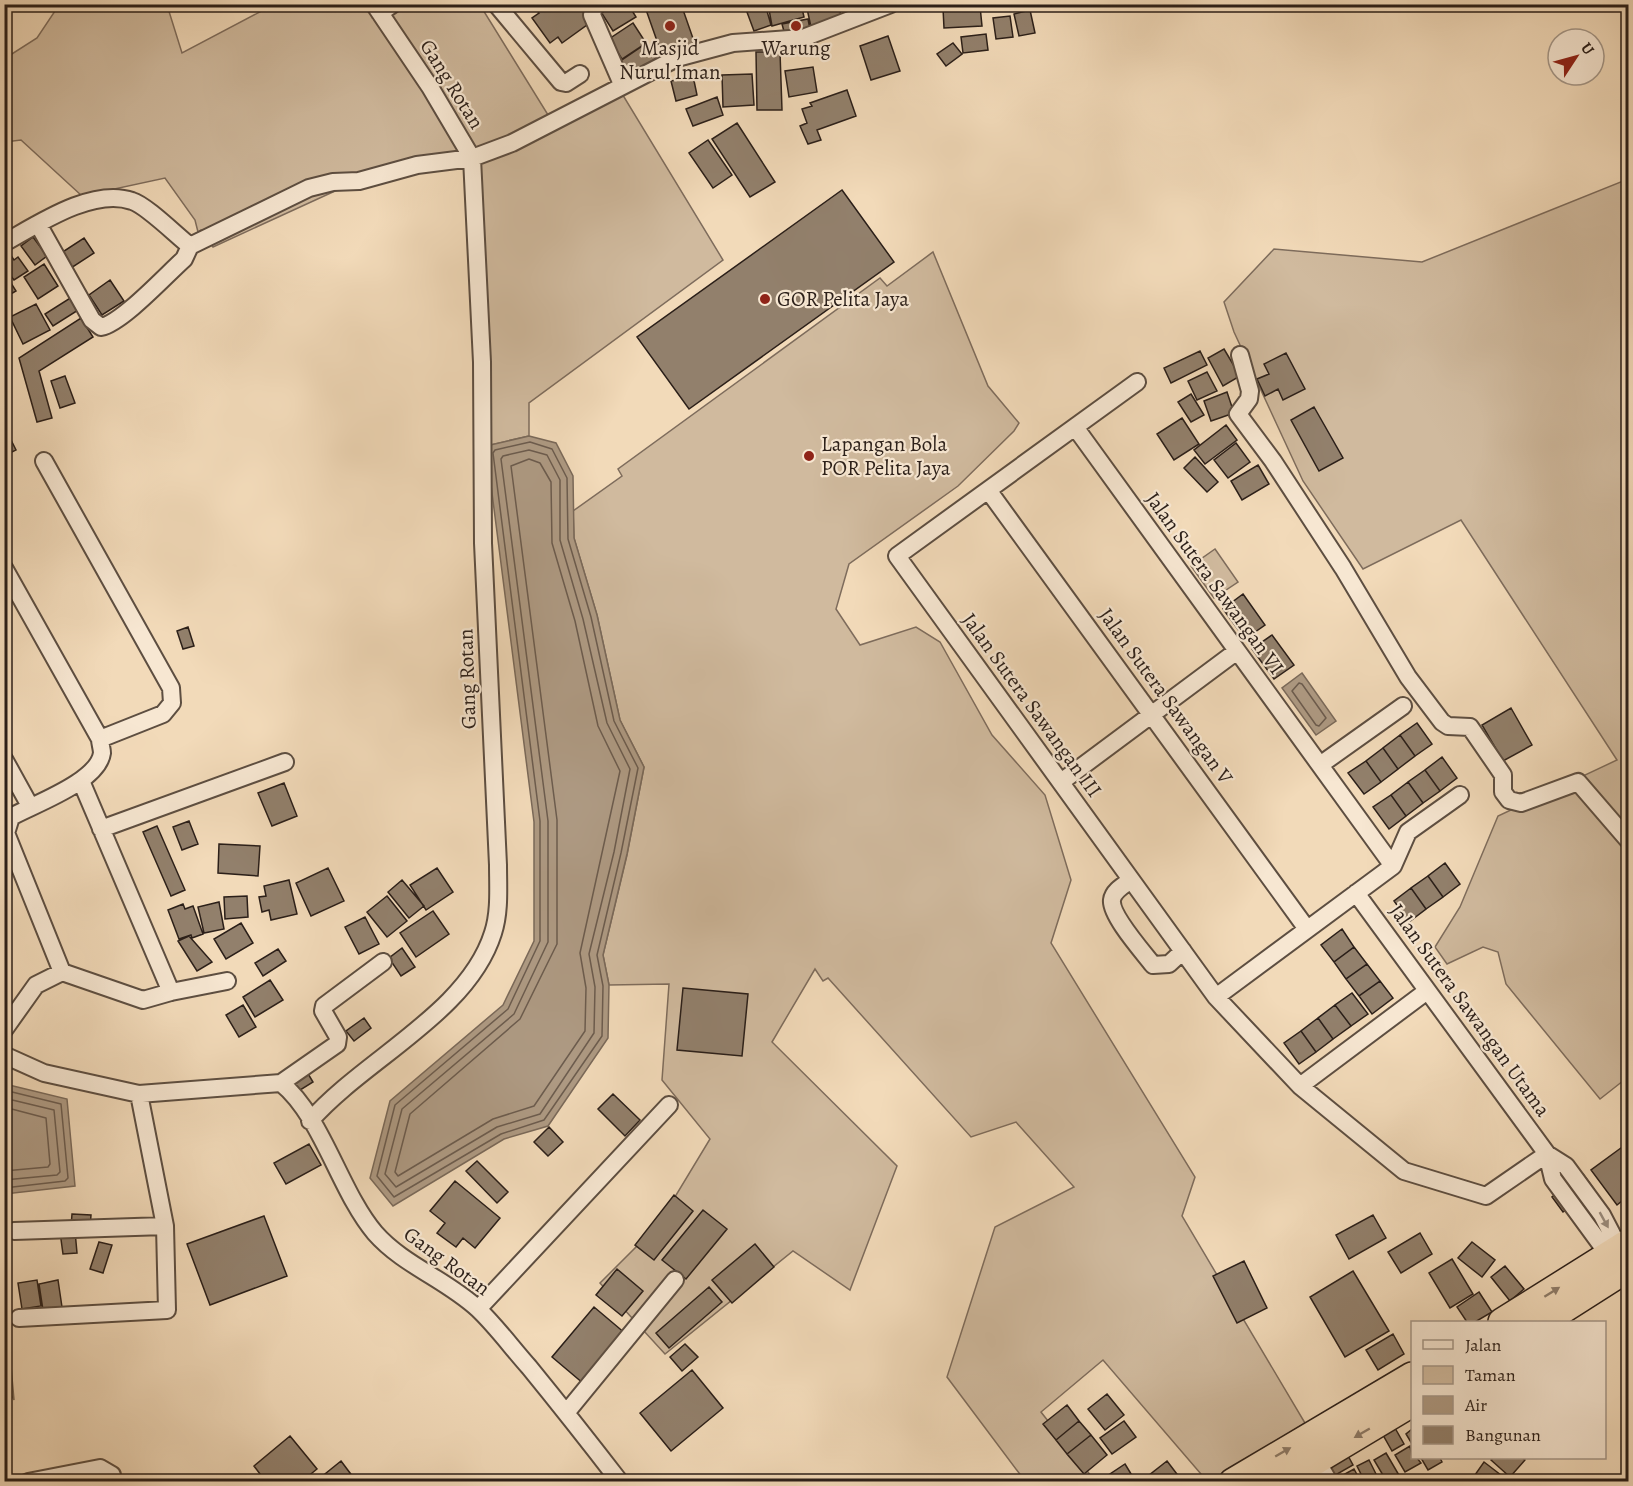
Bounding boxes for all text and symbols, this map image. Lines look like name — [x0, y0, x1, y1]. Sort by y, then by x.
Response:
marker: Masjid Nurul Iman — [663, 19, 677, 33]
marker: Warung — [789, 19, 803, 33]
north arrow — [1546, 27, 1606, 87]
street label: Gang Rotan — [413, 34, 491, 134]
place label: Masjid Nurul Iman — [619, 34, 721, 86]
place label: Warung — [760, 34, 831, 62]
text: U — [1575, 38, 1600, 60]
place label: GOR Pelita Jaya — [777, 285, 909, 313]
marker: GOR Pelita Jaya — [758, 292, 772, 306]
place label: Lapangan Bola POR Pelita Jaya — [821, 430, 951, 482]
marker: Lapangan Bola POR Pelita Jaya — [802, 449, 816, 463]
street label: Jalan Sutera Sawangan VI — [1139, 486, 1291, 680]
street label: Jalan Sutera Sawangan V — [1092, 602, 1240, 790]
street label: Jalan Sutera Sawangan III — [956, 607, 1108, 803]
street label: Gang Rotan — [451, 628, 483, 730]
street label: Jalan Sutera Sawangan Utama — [1383, 898, 1557, 1122]
one-way arrow — [1599, 1212, 1609, 1229]
street label: Gang Rotan — [398, 1220, 496, 1302]
one-way arrow — [1544, 1287, 1560, 1298]
legend — [1411, 1321, 1606, 1459]
text: Jalan — [1465, 1333, 1502, 1357]
text: Taman — [1465, 1363, 1516, 1387]
text: Air — [1464, 1393, 1487, 1417]
text: Bangunan — [1465, 1423, 1541, 1447]
one-way arrow — [1354, 1427, 1370, 1438]
one-way arrow — [1275, 1447, 1292, 1457]

